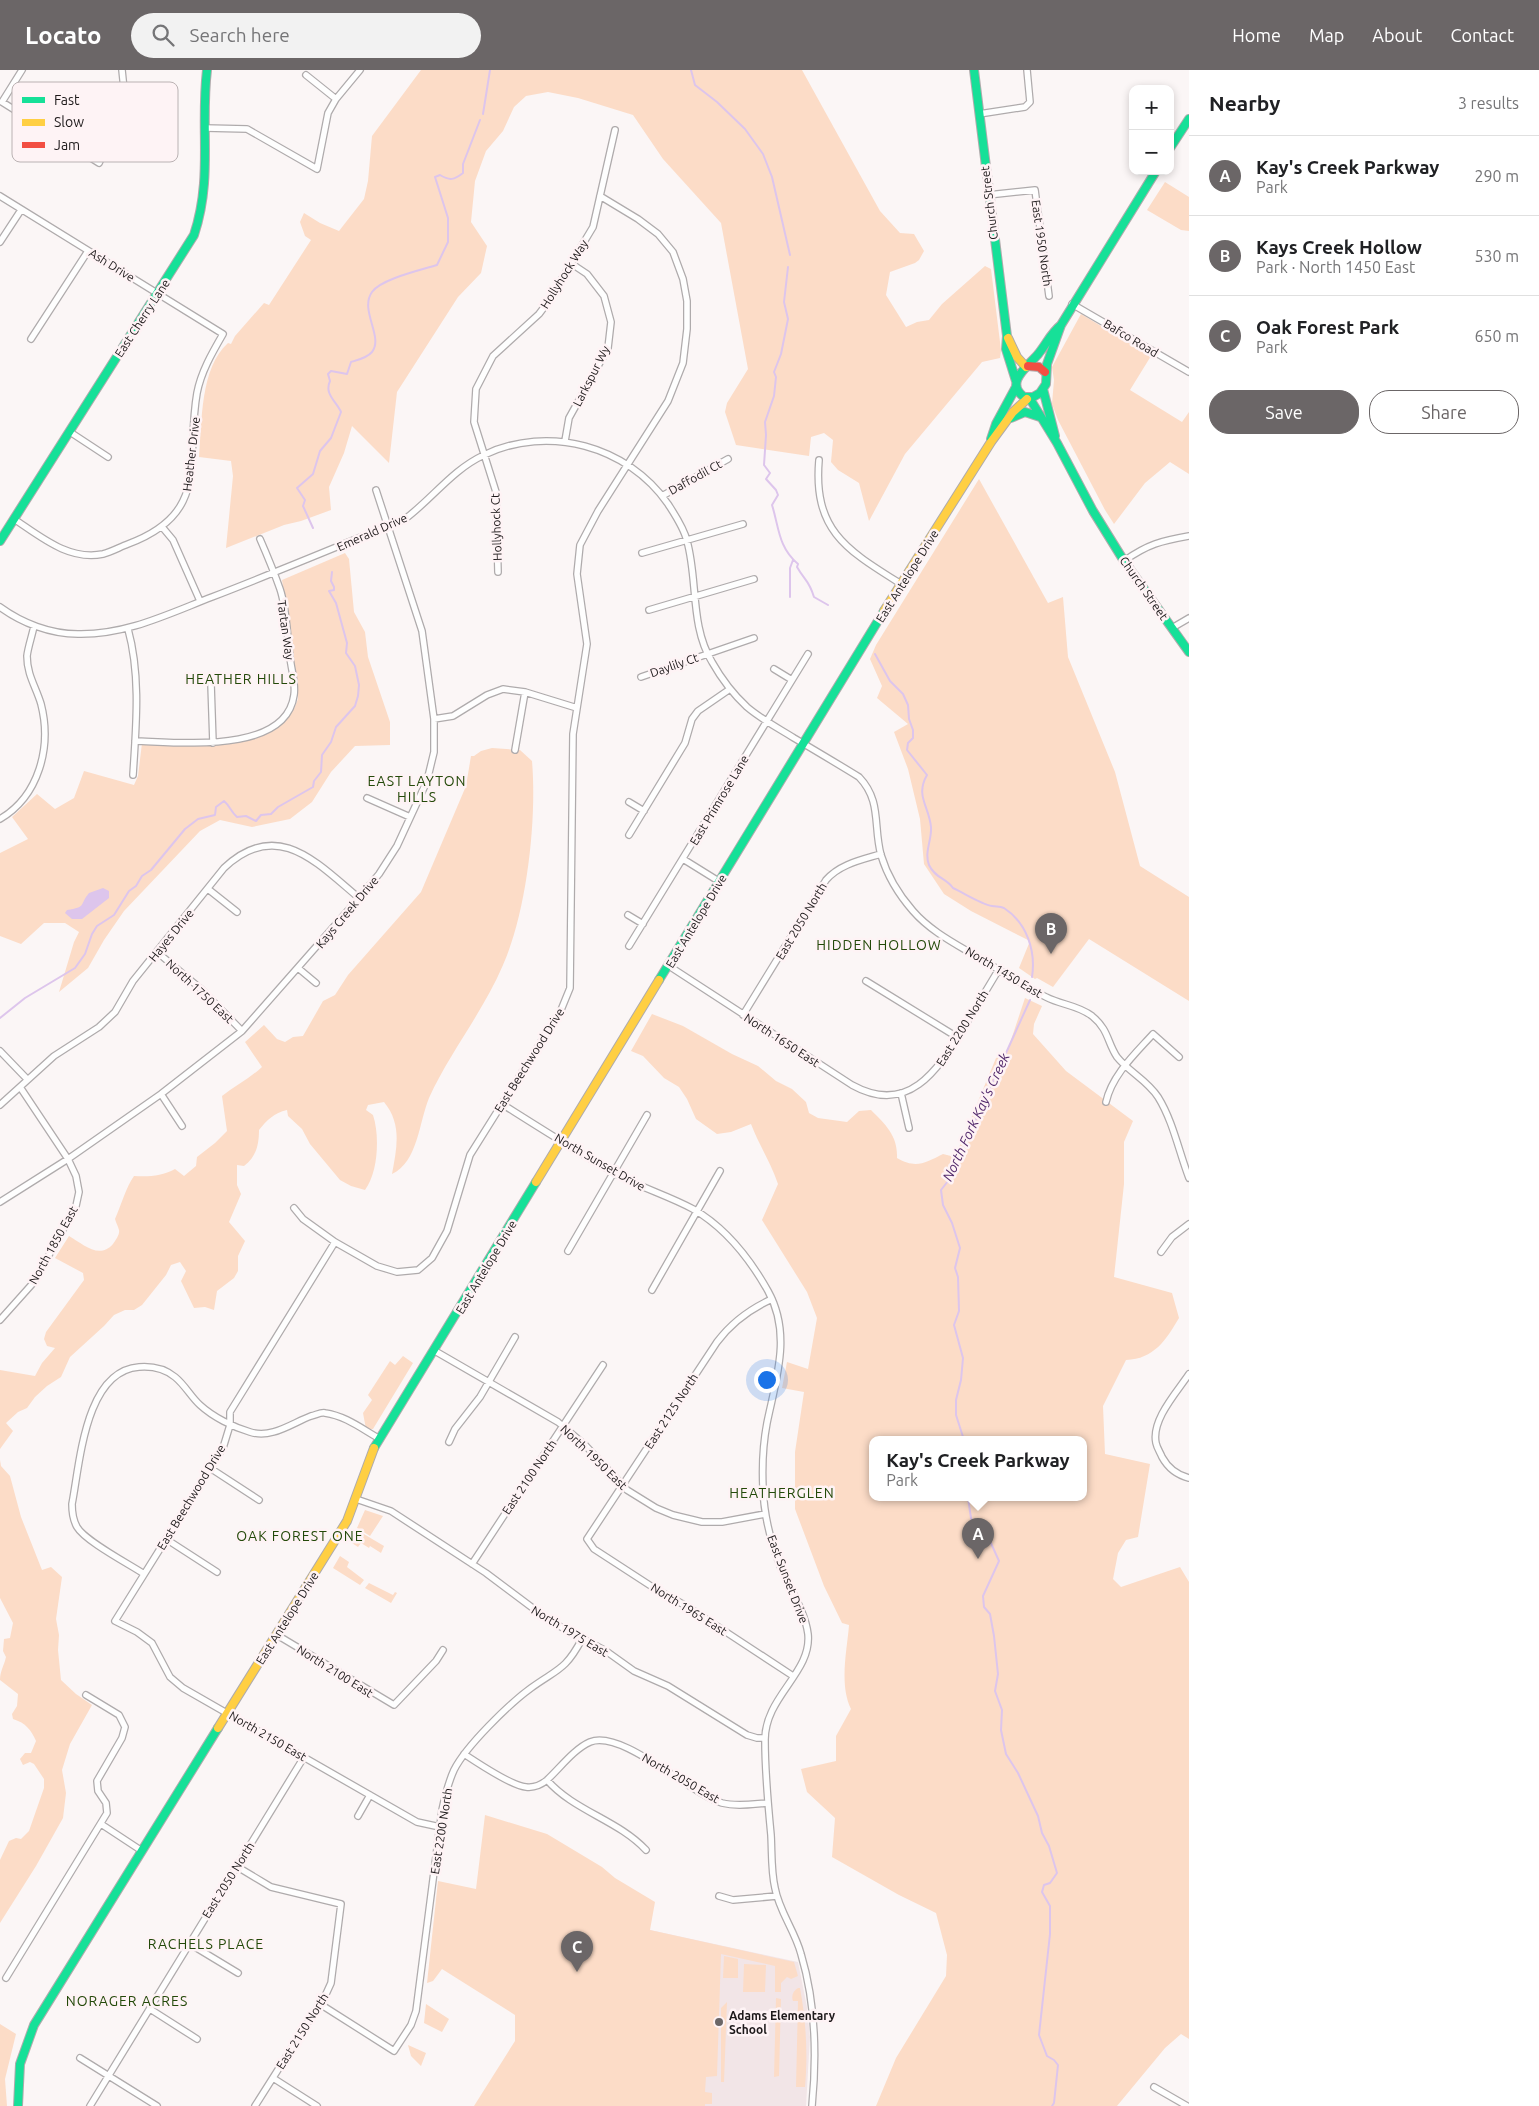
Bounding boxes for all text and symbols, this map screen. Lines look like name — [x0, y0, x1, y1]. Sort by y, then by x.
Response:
search box — [131, 13, 481, 58]
icon: search — [149, 21, 177, 49]
text: Locato — [25, 22, 101, 49]
text: Search here — [189, 24, 290, 46]
text: Home — [1232, 25, 1281, 45]
text: Map — [1309, 25, 1344, 45]
text: About — [1372, 25, 1422, 45]
text: Contact — [1450, 25, 1514, 45]
legend — [12, 82, 178, 162]
map controls — [1129, 85, 1174, 175]
button: + — [1129, 85, 1174, 130]
text: Nearby — [1209, 91, 1280, 115]
text: Fast — [54, 92, 80, 108]
text: 3 results — [1458, 94, 1519, 112]
text: Slow — [54, 114, 84, 130]
button: − — [1129, 130, 1174, 175]
text: Jam — [54, 137, 80, 153]
text: Kay's Creek Parkway — [1256, 156, 1439, 178]
street label: Church Street — [978, 165, 1000, 241]
text: A — [1219, 167, 1231, 185]
text: 290 m — [1474, 167, 1519, 185]
text: Park — [1256, 178, 1288, 196]
street label: East 1950 North — [1030, 199, 1054, 287]
text: Kays Creek Hollow — [1256, 236, 1422, 258]
street label: Hollyhock Way — [538, 237, 590, 311]
street label: Ash Drive — [87, 246, 137, 284]
text: B — [1220, 247, 1230, 265]
text: 530 m — [1474, 247, 1519, 265]
text: Park · North 1450 East — [1256, 258, 1415, 276]
street label: East Cherry Lane — [112, 277, 172, 359]
text: Oak Forest Park — [1256, 316, 1399, 338]
street label: Bafco Road — [1101, 317, 1161, 359]
text: C — [1220, 327, 1230, 345]
text: 650 m — [1474, 327, 1519, 345]
text: Park — [1256, 338, 1288, 356]
street label: Larkspur Wy — [570, 343, 612, 408]
button: Save — [1209, 390, 1359, 434]
button: Share — [1369, 390, 1519, 434]
street label: Heather Drive — [180, 416, 202, 492]
street label: Daffodil Ct — [666, 457, 724, 497]
street label: Hollyhock Ct — [488, 493, 504, 561]
street label: Emerald Drive — [335, 511, 409, 553]
street label: East Antelope Drive — [873, 527, 941, 625]
street label: Church Street — [1117, 554, 1171, 622]
street label: Tartan Way — [275, 599, 297, 661]
street label: Daylily Ct — [648, 651, 700, 679]
district label: HEATHER HILLS — [185, 671, 297, 687]
street label: East Primrose Lane — [687, 753, 751, 847]
district label: EAST LAYTON HILLS — [367, 773, 467, 805]
street label: East Antelope Drive — [663, 872, 729, 970]
street label: Kays Creek Drive — [313, 874, 381, 950]
street label: East 2050 North — [773, 880, 829, 962]
street label: Hayes Drive — [146, 906, 196, 964]
pin: B — [1035, 913, 1067, 954]
district label: HIDDEN HOLLOW — [816, 937, 942, 953]
street label: North 1450 East — [963, 944, 1045, 1000]
street label: North 1750 East — [164, 957, 236, 1026]
street label: East 2200 North — [933, 988, 991, 1068]
street label: East Beechwood Drive — [492, 1006, 566, 1114]
street label: North 1650 East — [742, 1011, 822, 1069]
water label: North Fork Kay's Creek — [939, 1050, 1013, 1184]
street label: North Sunset Drive — [553, 1131, 647, 1193]
street label: North 1850 East — [26, 1204, 80, 1286]
street label: East Antelope Drive — [453, 1218, 519, 1316]
your location — [754, 1367, 780, 1393]
street label: East 2125 North — [642, 1371, 700, 1451]
street label: North 1950 East — [558, 1422, 630, 1492]
popup — [869, 1436, 1087, 1501]
street label: East 2100 North — [499, 1437, 559, 1517]
street label: East Beechwood Drive — [154, 1442, 228, 1552]
text: Kay's Creek Parkway — [886, 1449, 1070, 1471]
text: Park — [886, 1471, 918, 1489]
district label: HEATHERGLEN — [729, 1485, 835, 1501]
pin: A — [962, 1518, 994, 1559]
district label: OAK FOREST ONE — [236, 1528, 364, 1544]
street label: East Sunset Drive — [765, 1533, 811, 1625]
street label: East Antelope Drive — [253, 1569, 321, 1667]
street label: North 1965 East — [649, 1580, 730, 1638]
street label: North 1975 East — [529, 1603, 611, 1659]
street label: North 2100 East — [295, 1642, 376, 1700]
street label: North 2150 East — [227, 1709, 309, 1764]
street label: North 2050 East — [640, 1751, 722, 1806]
street label: East 2200 North — [428, 1787, 454, 1875]
street label: East 2050 North — [199, 1840, 257, 1920]
pin: C — [561, 1931, 593, 1972]
district label: RACHELS PLACE — [148, 1936, 264, 1952]
street label: East 2150 North — [273, 1991, 331, 2071]
district label: NORAGER ACRES — [66, 1993, 188, 2009]
place label: Adams Elementary School — [729, 2009, 836, 2036]
marker: Adams Elementary School — [713, 2016, 725, 2028]

